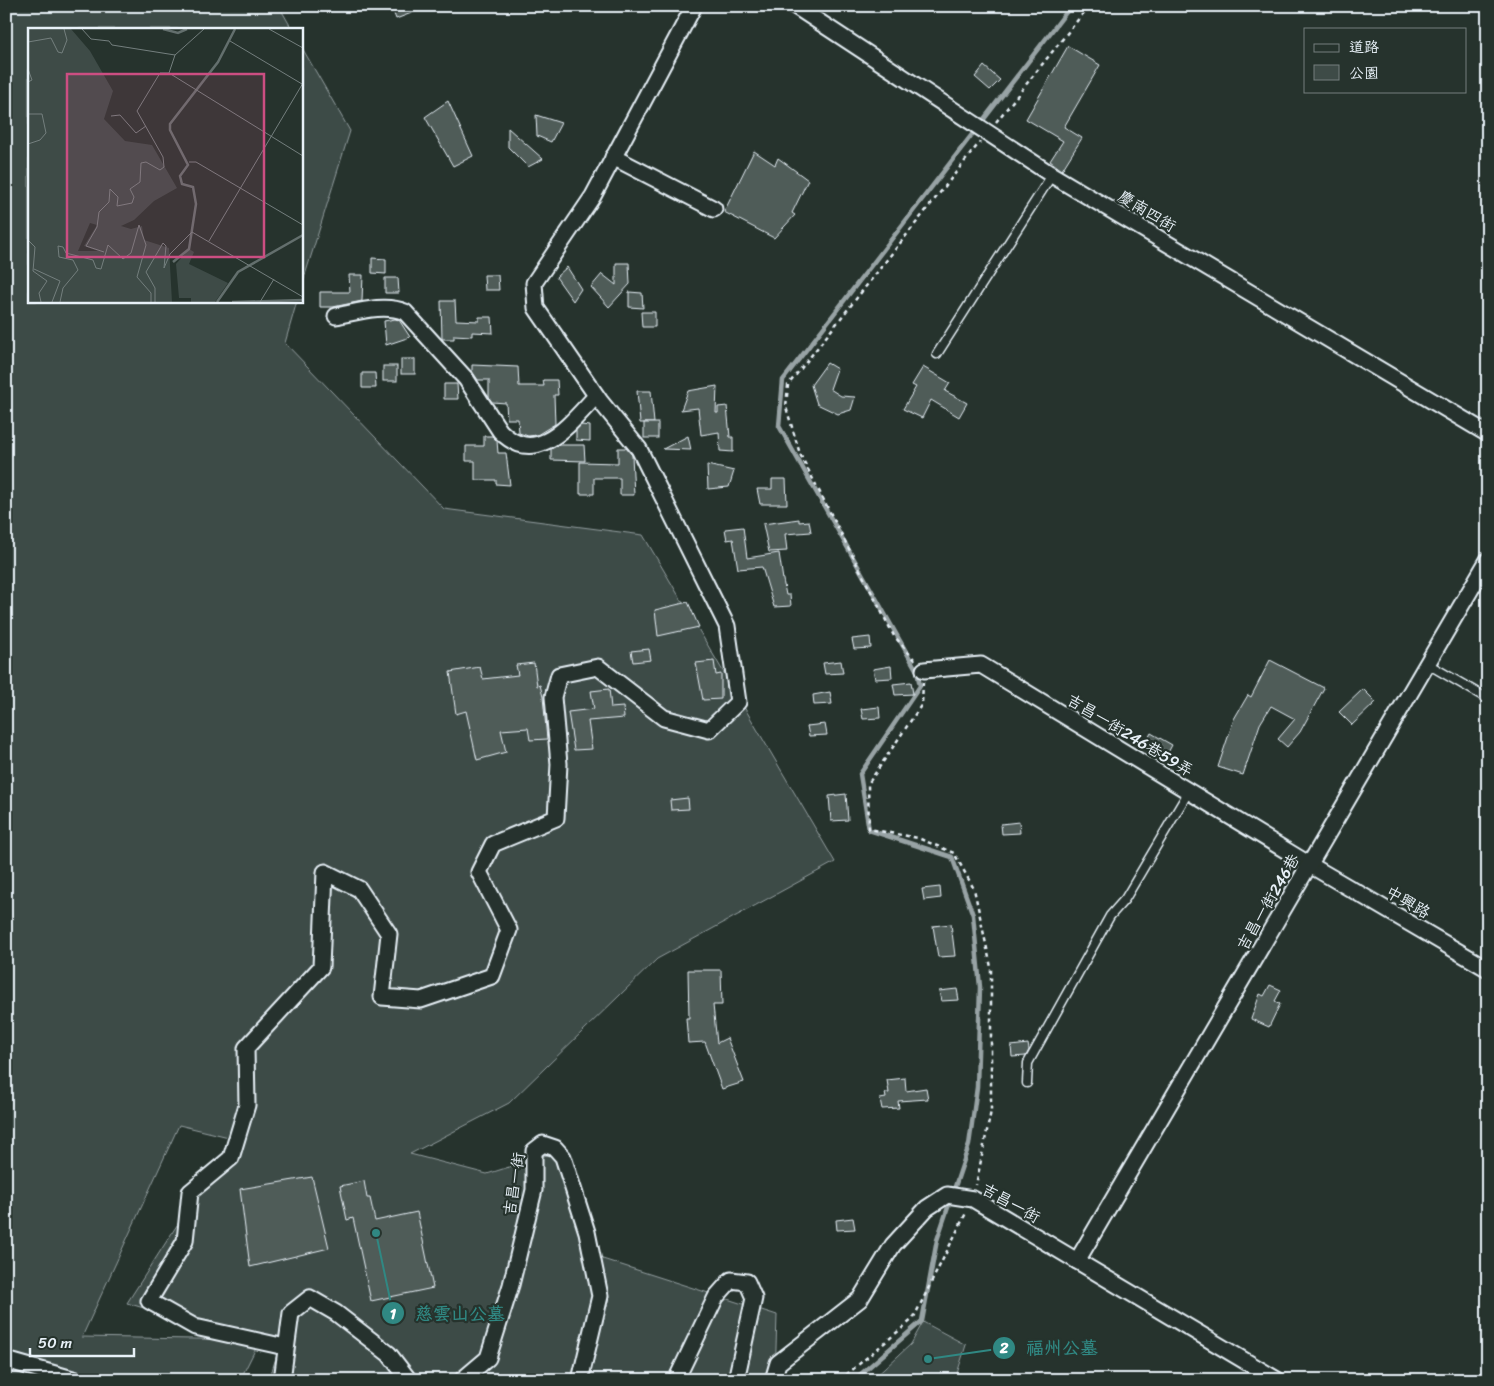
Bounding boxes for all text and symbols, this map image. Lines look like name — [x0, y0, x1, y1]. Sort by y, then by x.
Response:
inset map — [28, 28, 302, 302]
legend — [1304, 28, 1466, 92]
text: 道路 — [1349, 34, 1379, 60]
text: 公園 — [1349, 60, 1379, 86]
street label: 慶南四街 — [1112, 182, 1182, 240]
street label: 吉昌一街246巷59弄 — [1061, 686, 1199, 784]
street label: 吉昌一街246巷 — [1228, 848, 1308, 956]
street label: 中興路 — [1380, 877, 1436, 927]
street label: 吉昌一街 — [495, 1150, 533, 1218]
street label: 吉昌一街 — [976, 1175, 1046, 1231]
callout: 慈雲山公墓 — [380, 1297, 515, 1330]
text: 慈雲山公墓 — [415, 1298, 505, 1330]
text: 1 — [390, 1301, 397, 1327]
scale bar — [30, 1326, 134, 1358]
text: 50 m — [38, 1330, 73, 1356]
callout: 福州公墓 — [991, 1331, 1108, 1364]
text: 福州公墓 — [1026, 1332, 1098, 1364]
text: 2 — [999, 1335, 1009, 1361]

